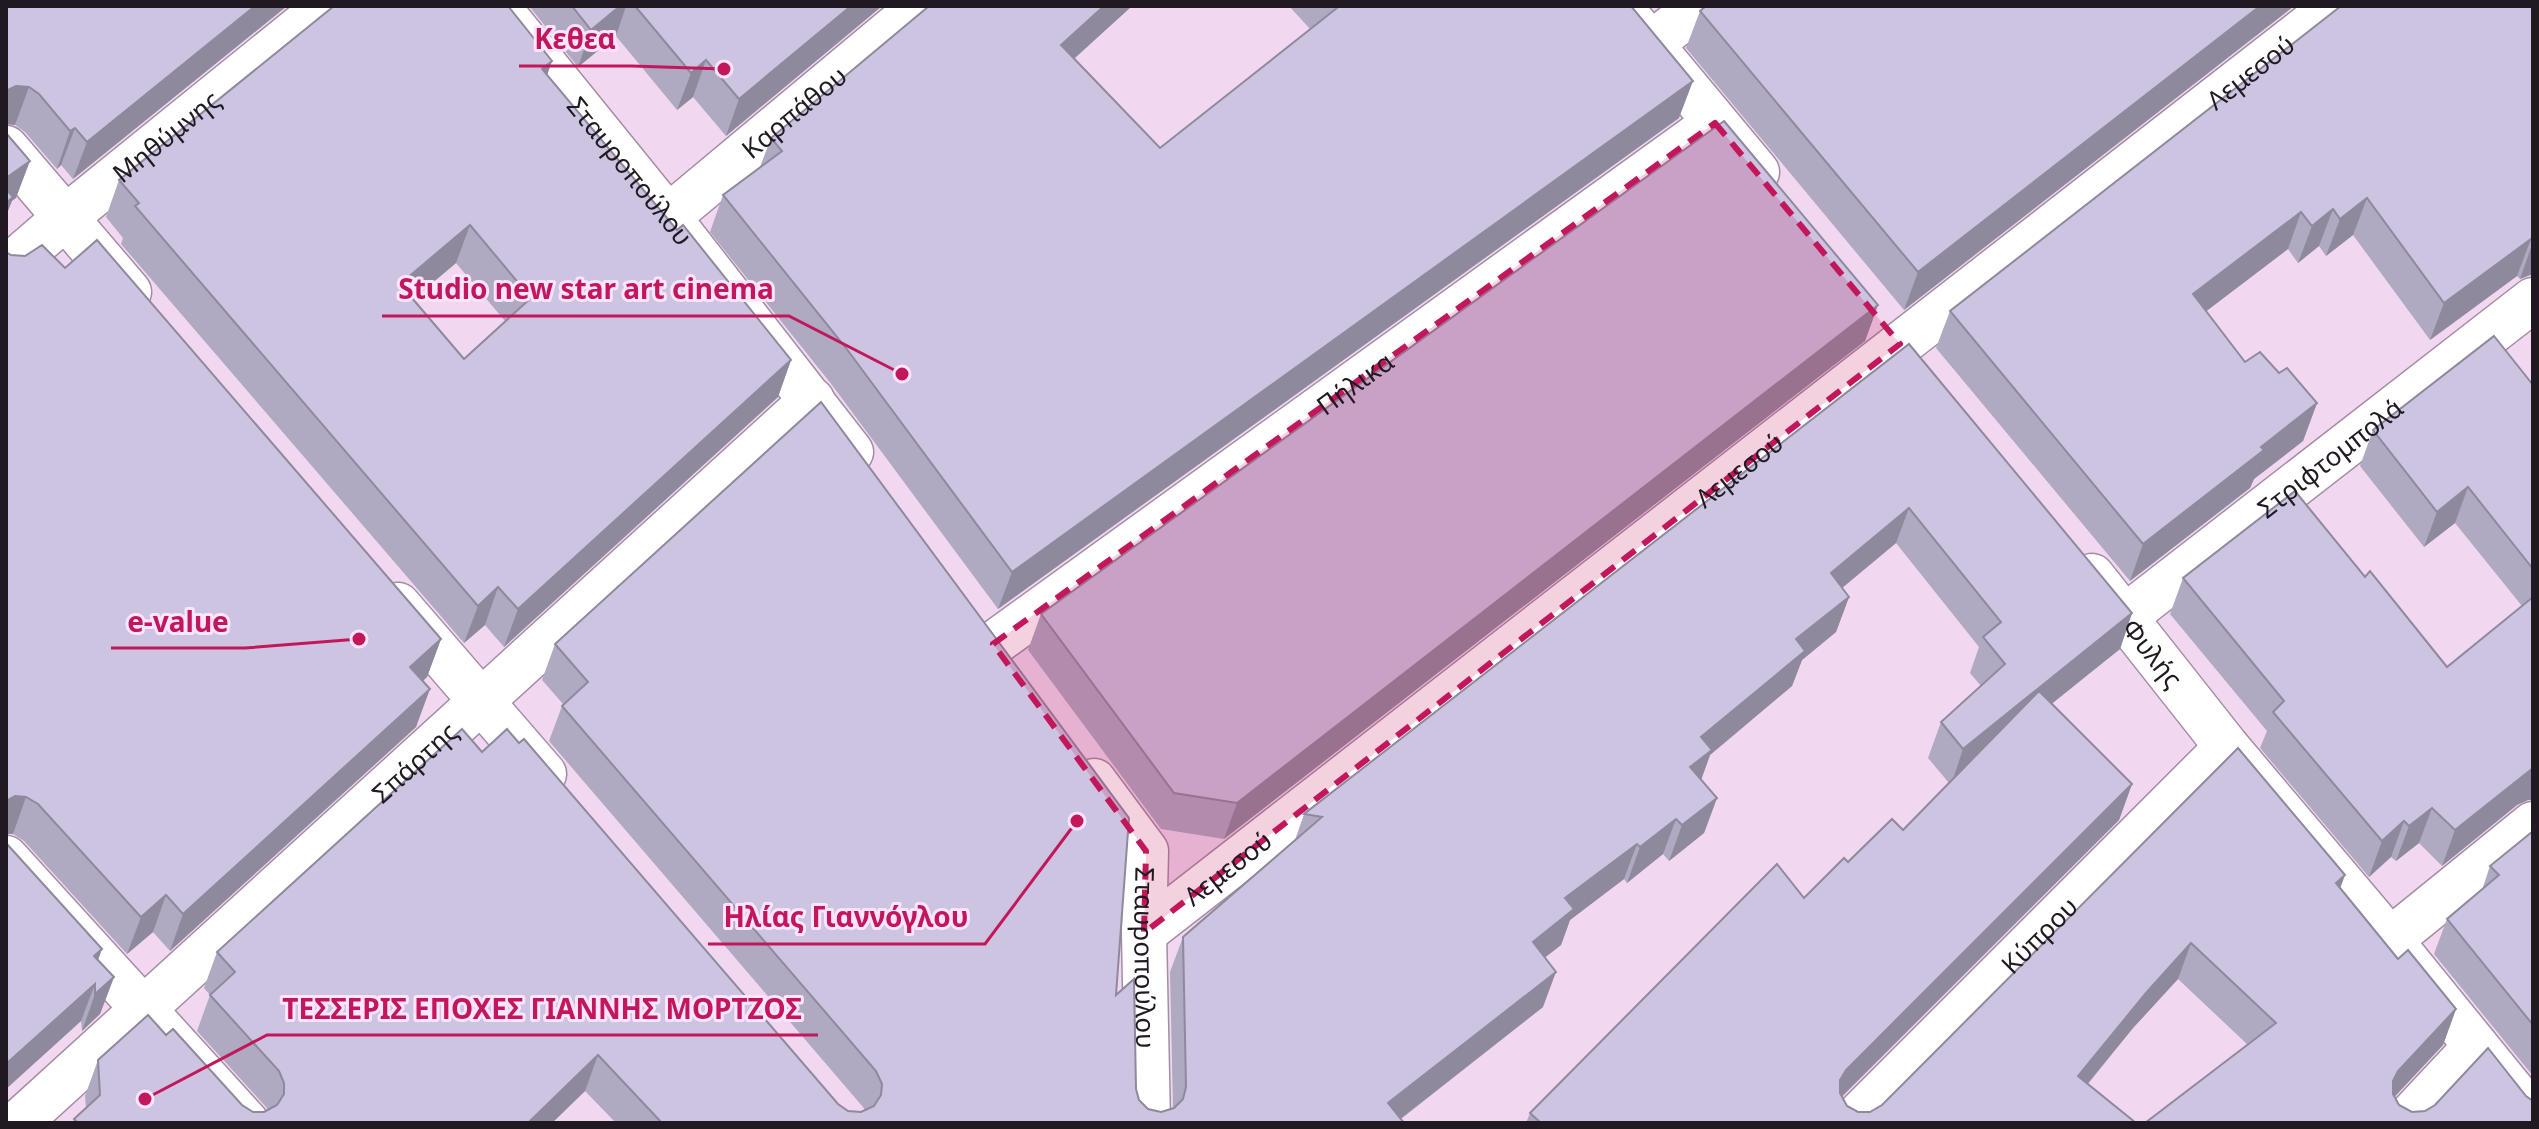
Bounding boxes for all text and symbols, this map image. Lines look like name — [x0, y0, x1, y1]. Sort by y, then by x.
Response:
callout: Κεθεα — [519, 14, 632, 66]
text: Κεθεα — [534, 19, 616, 57]
street label: Λεμεσού — [2199, 26, 2302, 118]
street label: Καρπάθου — [734, 57, 854, 166]
street label: Μηθύμνης — [105, 82, 227, 191]
street label: Σταυροπούλου — [559, 89, 701, 253]
callout: Studio new star art cinema — [382, 264, 789, 316]
text: Studio new star art cinema — [398, 269, 774, 307]
street label: Πήλικα — [1309, 343, 1401, 423]
street label: Στριφτομπολά — [2250, 390, 2410, 526]
street label: Λεμεσού — [1687, 424, 1791, 516]
callout: e-value — [111, 596, 245, 648]
text: e-value — [127, 602, 229, 640]
street label: Φυλής — [2114, 611, 2191, 695]
street label: Σπάρτης — [364, 714, 465, 811]
street label: Λεμεσού — [1176, 822, 1279, 914]
street label: Σταυροπούλου — [1126, 867, 1164, 1049]
street label: Κύπρου — [1993, 888, 2086, 981]
callout: Ηλίας Γιαννόγλου — [708, 892, 985, 944]
text: Ηλίας Γιαννόγλου — [723, 897, 969, 935]
callout: ΤΕΣΣΕΡΙΣ ΕΠΟΧΕΣ ΓΙΑΝΝΗΣ ΜΟΡΤΖΟΣ — [267, 983, 818, 1035]
text: ΤΕΣΣΕΡΙΣ ΕΠΟΧΕΣ ΓΙΑΝΝΗΣ ΜΟΡΤΖΟΣ — [282, 989, 802, 1027]

